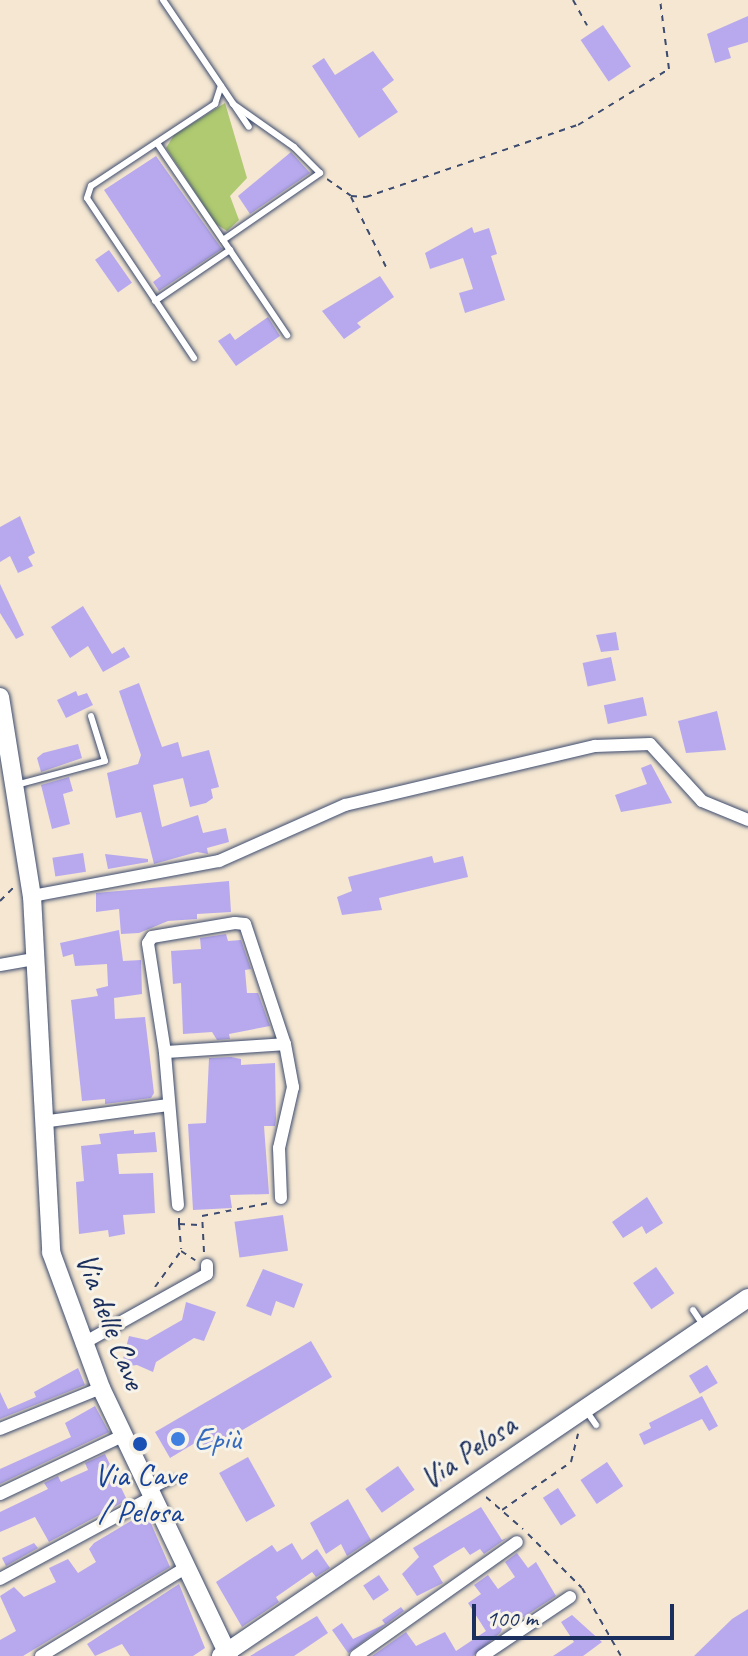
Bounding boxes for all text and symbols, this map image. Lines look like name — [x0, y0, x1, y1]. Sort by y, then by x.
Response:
street label: Via delle Cave — [66, 1247, 154, 1395]
street label: Via Pelosa — [413, 1406, 523, 1498]
place label: Epiù — [194, 1420, 241, 1458]
marker: Epiù — [169, 1430, 187, 1448]
marker: Via Cave / Pelosa — [131, 1435, 149, 1453]
place label: Via Cave / Pelosa — [94, 1457, 186, 1532]
scale bar — [476, 1588, 678, 1638]
text: 100 m — [486, 1603, 538, 1633]

